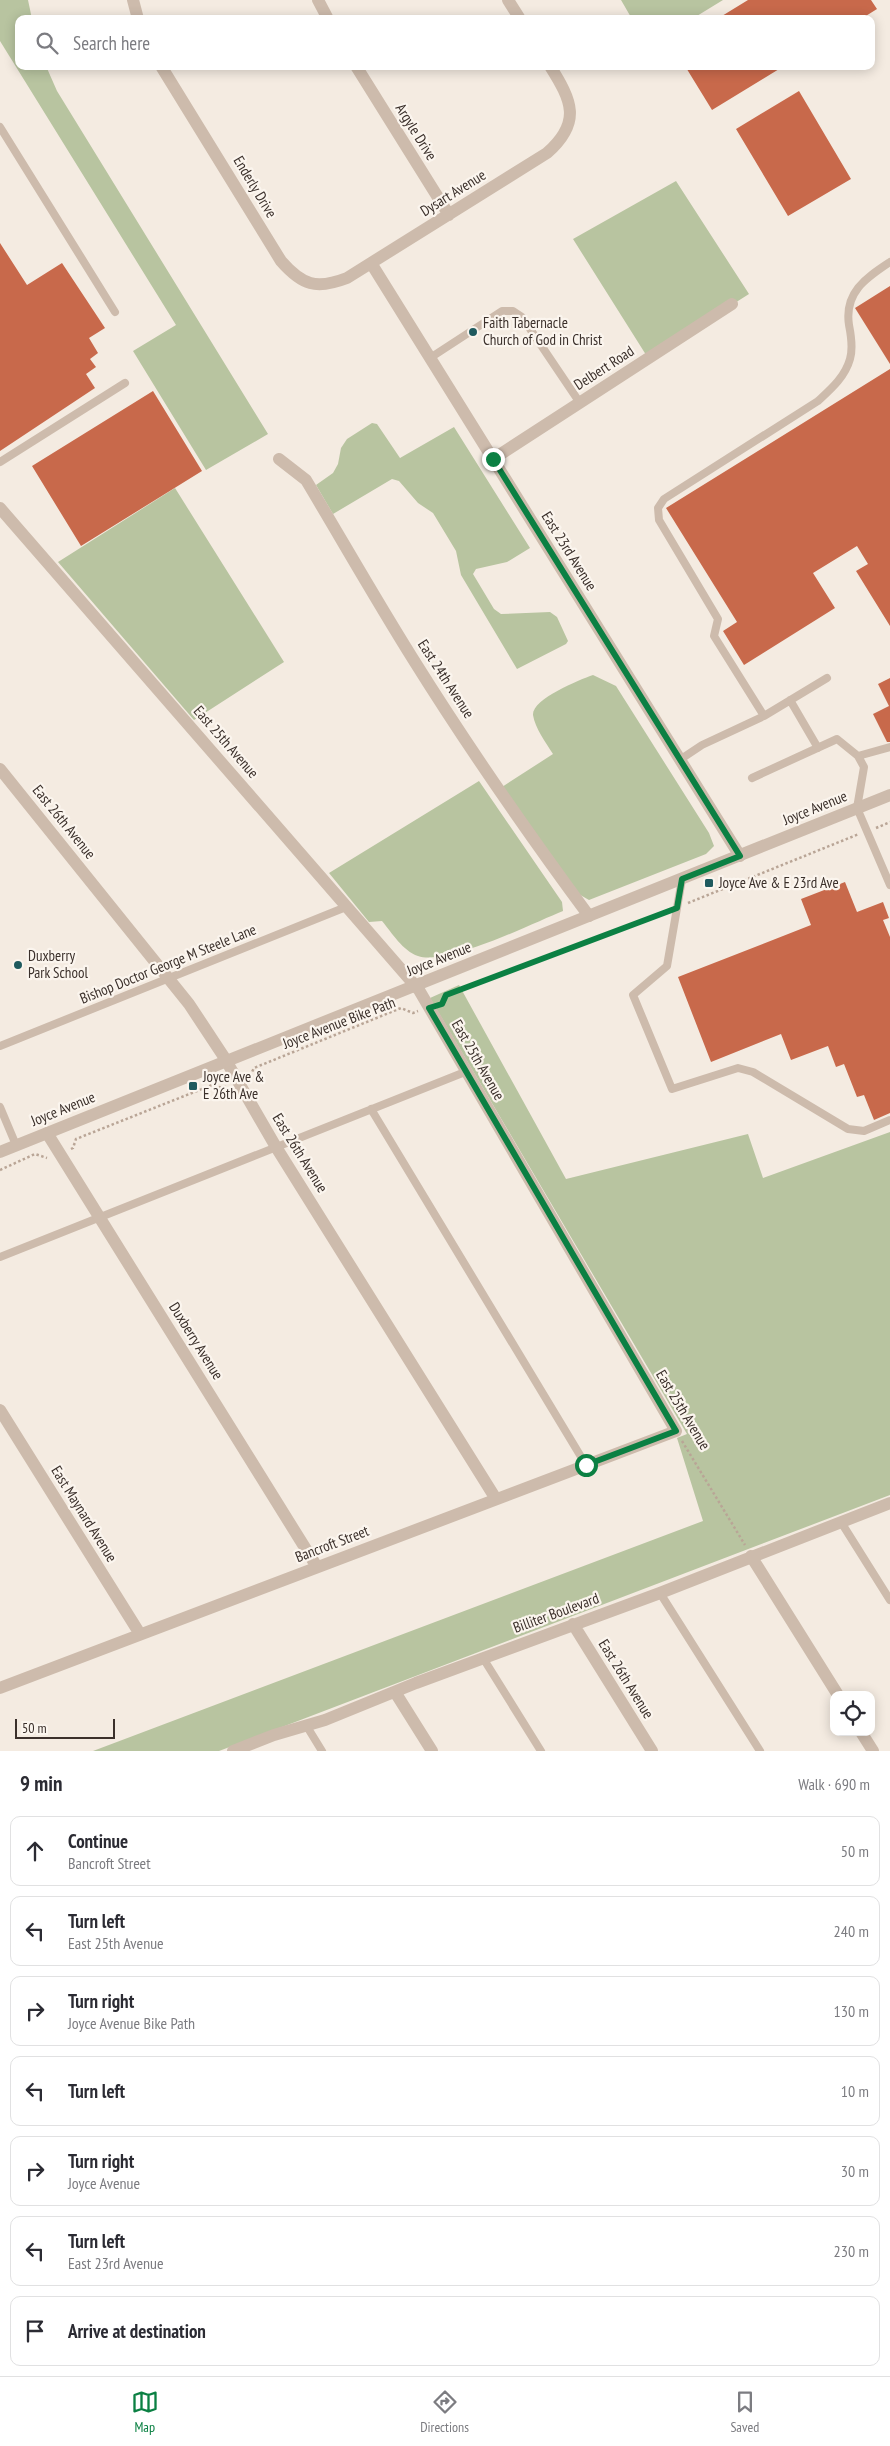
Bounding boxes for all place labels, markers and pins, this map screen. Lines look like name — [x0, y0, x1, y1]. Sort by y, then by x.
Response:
place label: Faith Tabernacle Church of God in Christ — [483, 313, 602, 349]
marker: Faith Tabernacle Church of God in Christ — [467, 326, 479, 338]
place label: Joyce Ave & E 23rd Ave — [718, 873, 839, 892]
marker: Joyce Ave & E 23rd Ave — [703, 877, 715, 889]
place label: Duxberry Park School — [28, 946, 88, 982]
marker: Duxberry Park School — [12, 959, 24, 971]
place label: Joyce Ave & E 26th Ave — [202, 1067, 264, 1103]
marker: Joyce Ave & E 26th Ave — [187, 1080, 199, 1092]

